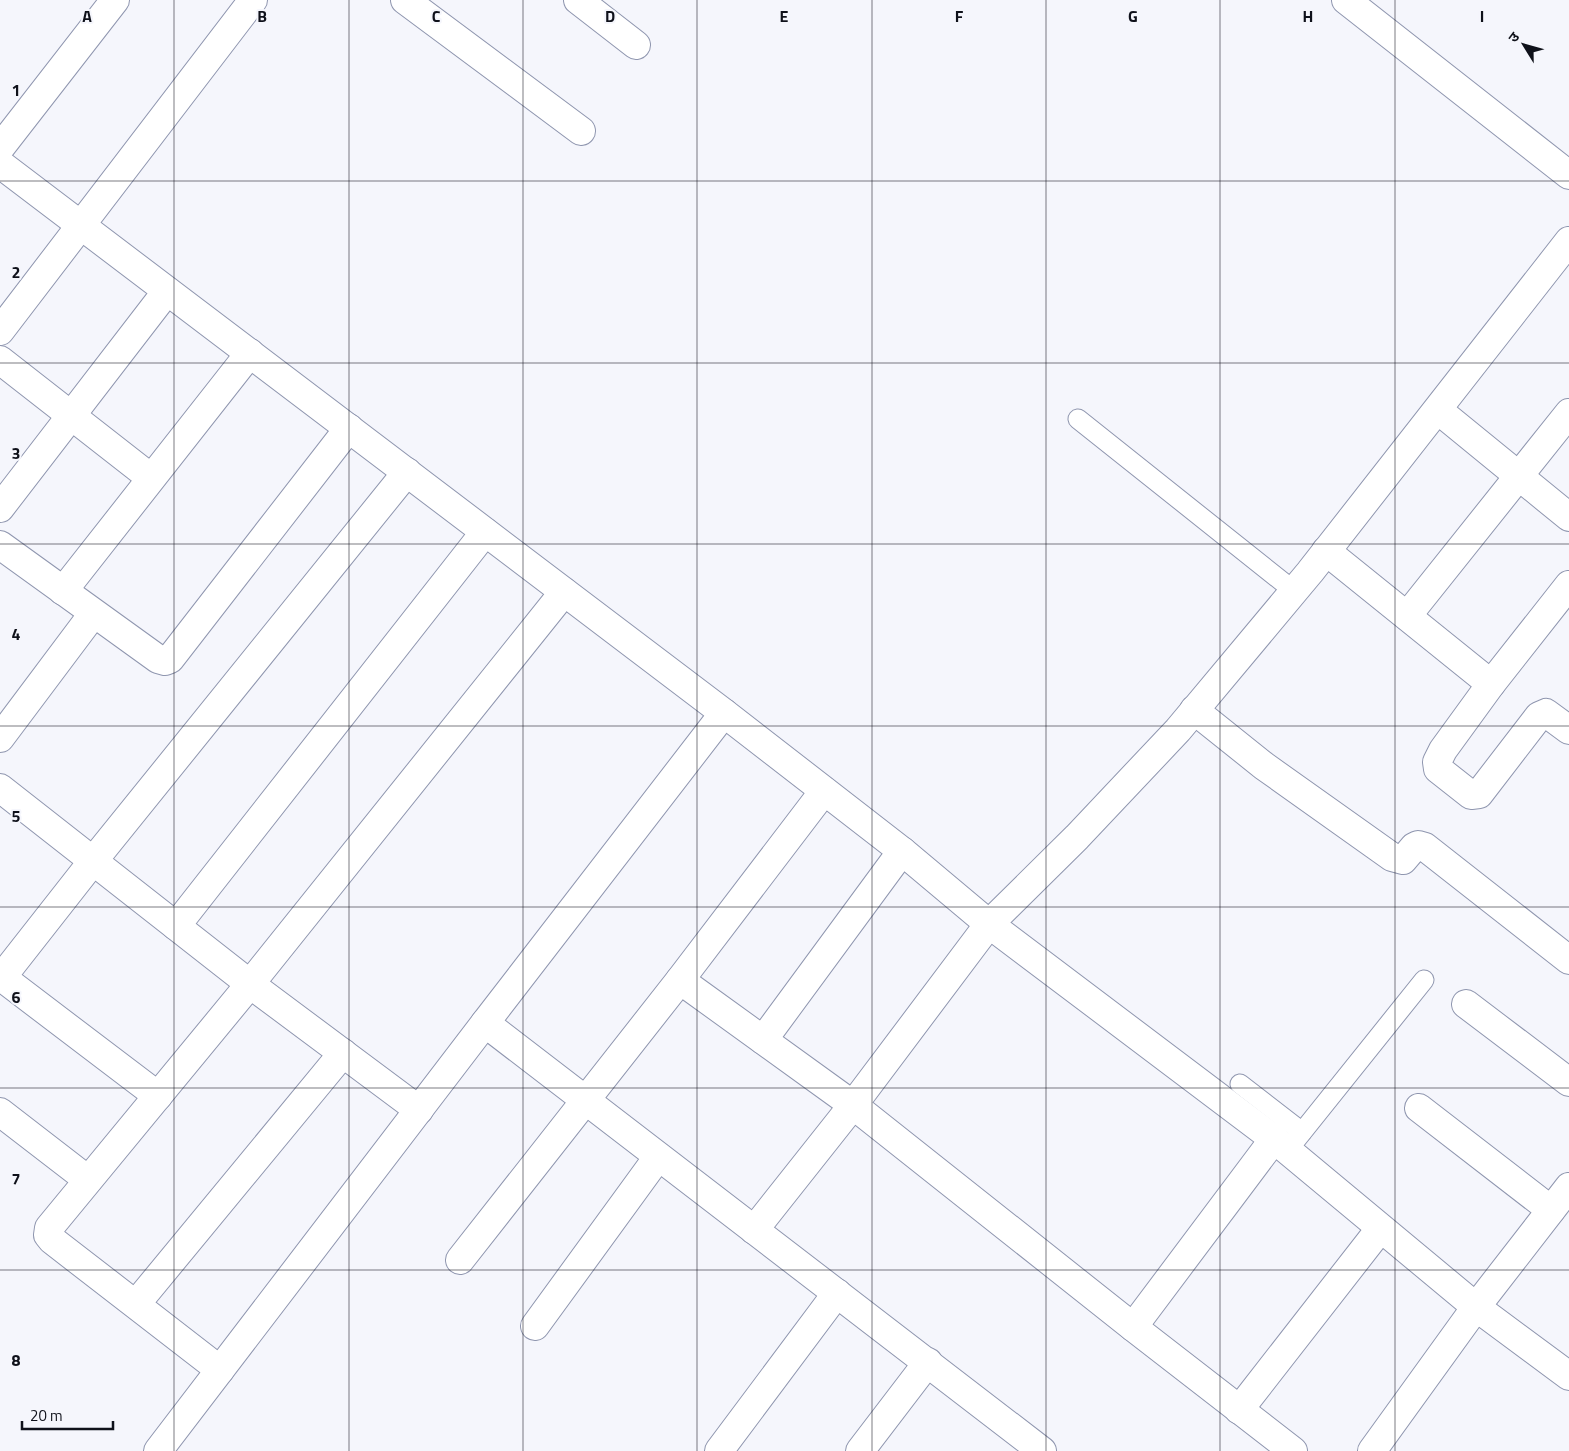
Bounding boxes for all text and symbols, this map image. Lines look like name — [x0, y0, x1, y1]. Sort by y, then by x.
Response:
text: A — [82, 4, 92, 28]
text: B — [257, 4, 267, 28]
text: C — [432, 4, 441, 28]
text: D — [605, 4, 615, 28]
text: E — [780, 4, 789, 28]
text: F — [955, 4, 964, 28]
text: G — [1128, 4, 1138, 28]
text: H — [1303, 4, 1313, 28]
text: I — [1480, 4, 1484, 28]
north arrow — [1499, 20, 1549, 70]
text: उ — [1502, 27, 1525, 46]
text: 1 — [12, 78, 20, 102]
text: 2 — [12, 260, 20, 284]
text: 3 — [12, 441, 20, 465]
text: 4 — [12, 622, 21, 646]
text: 5 — [12, 804, 21, 828]
text: 6 — [12, 985, 21, 1009]
text: 7 — [12, 1167, 20, 1191]
text: 8 — [12, 1348, 21, 1372]
scale bar — [22, 1398, 114, 1430]
text: 20 m — [30, 1404, 63, 1427]

